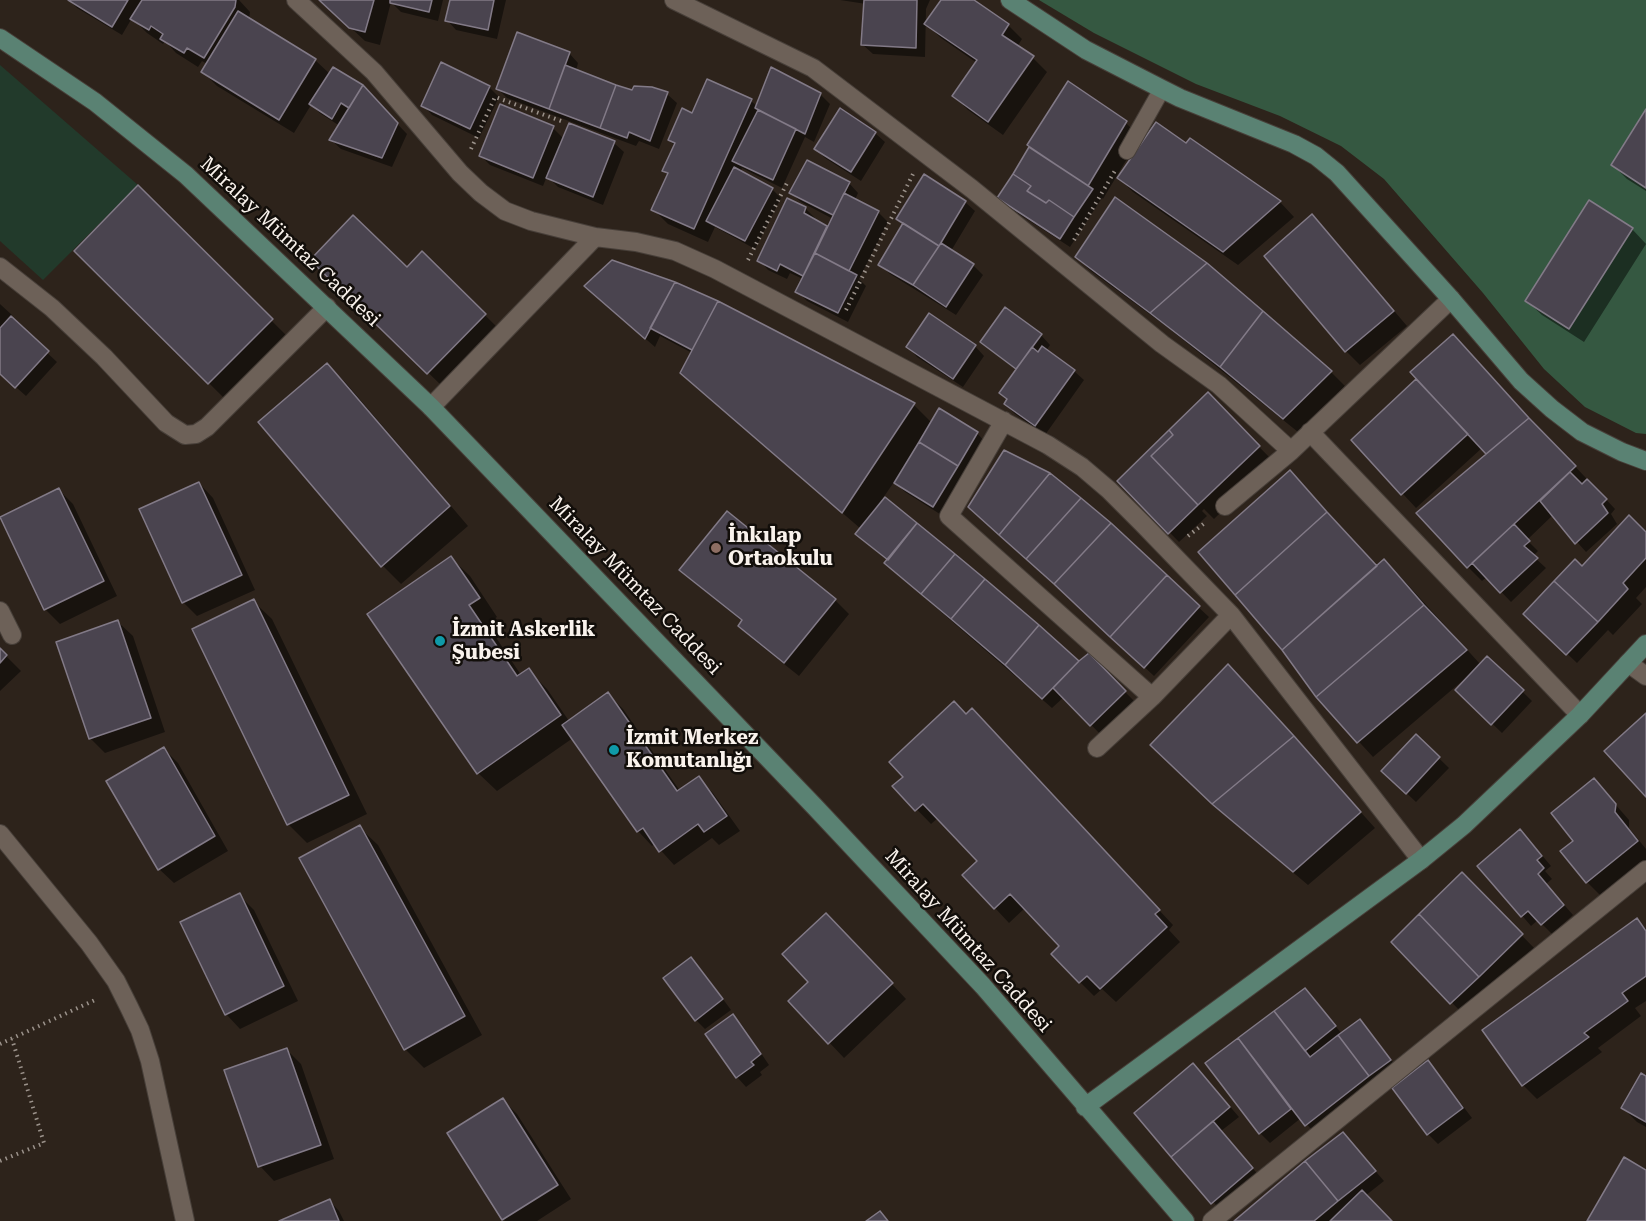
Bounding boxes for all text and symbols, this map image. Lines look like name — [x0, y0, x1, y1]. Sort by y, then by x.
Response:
street label: Miralay Mümtaz Caddesi — [195, 152, 385, 332]
street label: Miralay Mümtaz Caddesi — [544, 492, 726, 680]
place label: İnkılap Ortaokulu — [728, 524, 833, 571]
marker: İnkılap Ortaokulu — [709, 541, 723, 555]
place label: İzmit Askerlik Şubesi — [452, 618, 595, 665]
marker: İzmit Askerlik Şubesi — [433, 634, 447, 648]
place label: İzmit Merkez Komutanlığı — [626, 726, 758, 773]
marker: İzmit Merkez Komutanlığı — [607, 743, 621, 757]
street label: Miralay Mümtaz Caddesi — [880, 845, 1056, 1037]

